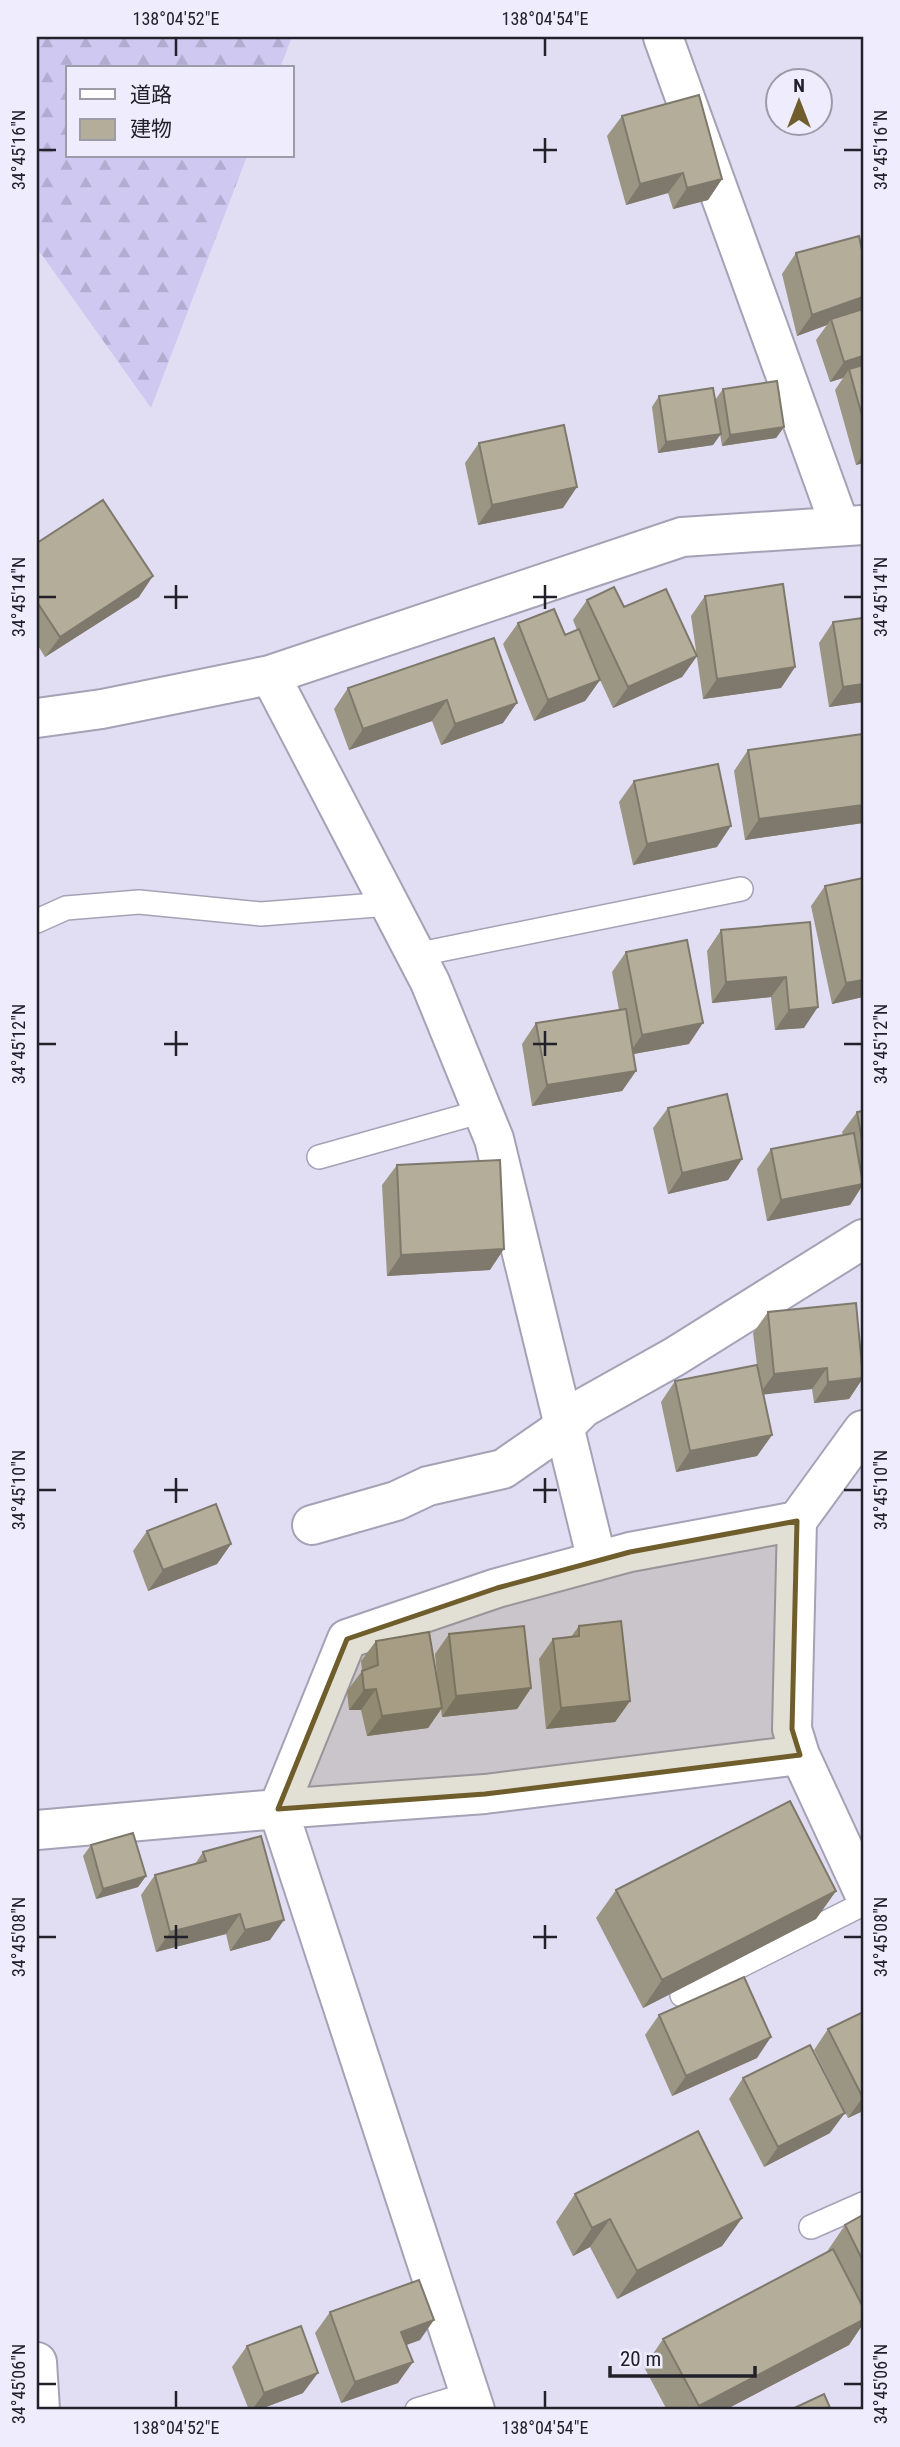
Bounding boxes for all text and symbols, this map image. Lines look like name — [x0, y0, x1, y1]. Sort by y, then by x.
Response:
text: 138°04'52"E — [133, 8, 219, 29]
text: 138°04'54"E — [502, 8, 588, 29]
legend — [66, 66, 294, 158]
north arrow — [764, 66, 834, 136]
text: N — [793, 74, 805, 97]
text: 道路 — [130, 83, 172, 107]
text: 34°45'16"N — [8, 110, 29, 190]
text: 34°45'16"N — [870, 110, 891, 190]
text: 建物 — [130, 117, 172, 141]
text: 34°45'14"N — [8, 557, 29, 637]
text: 34°45'14"N — [870, 557, 891, 637]
text: 34°45'12"N — [8, 1004, 29, 1084]
text: 34°45'12"N — [870, 1004, 891, 1084]
text: 34°45'10"N — [8, 1450, 29, 1530]
text: 34°45'10"N — [870, 1450, 891, 1530]
text: 34°45'08"N — [8, 1897, 29, 1977]
text: 34°45'08"N — [870, 1897, 891, 1977]
scale bar — [610, 2335, 755, 2379]
text: 34°45'06"N — [8, 2344, 29, 2424]
text: 34°45'06"N — [870, 2344, 891, 2424]
text: 20 m — [620, 2347, 661, 2371]
text: 138°04'52"E — [133, 2417, 219, 2438]
text: 138°04'54"E — [502, 2417, 588, 2438]

